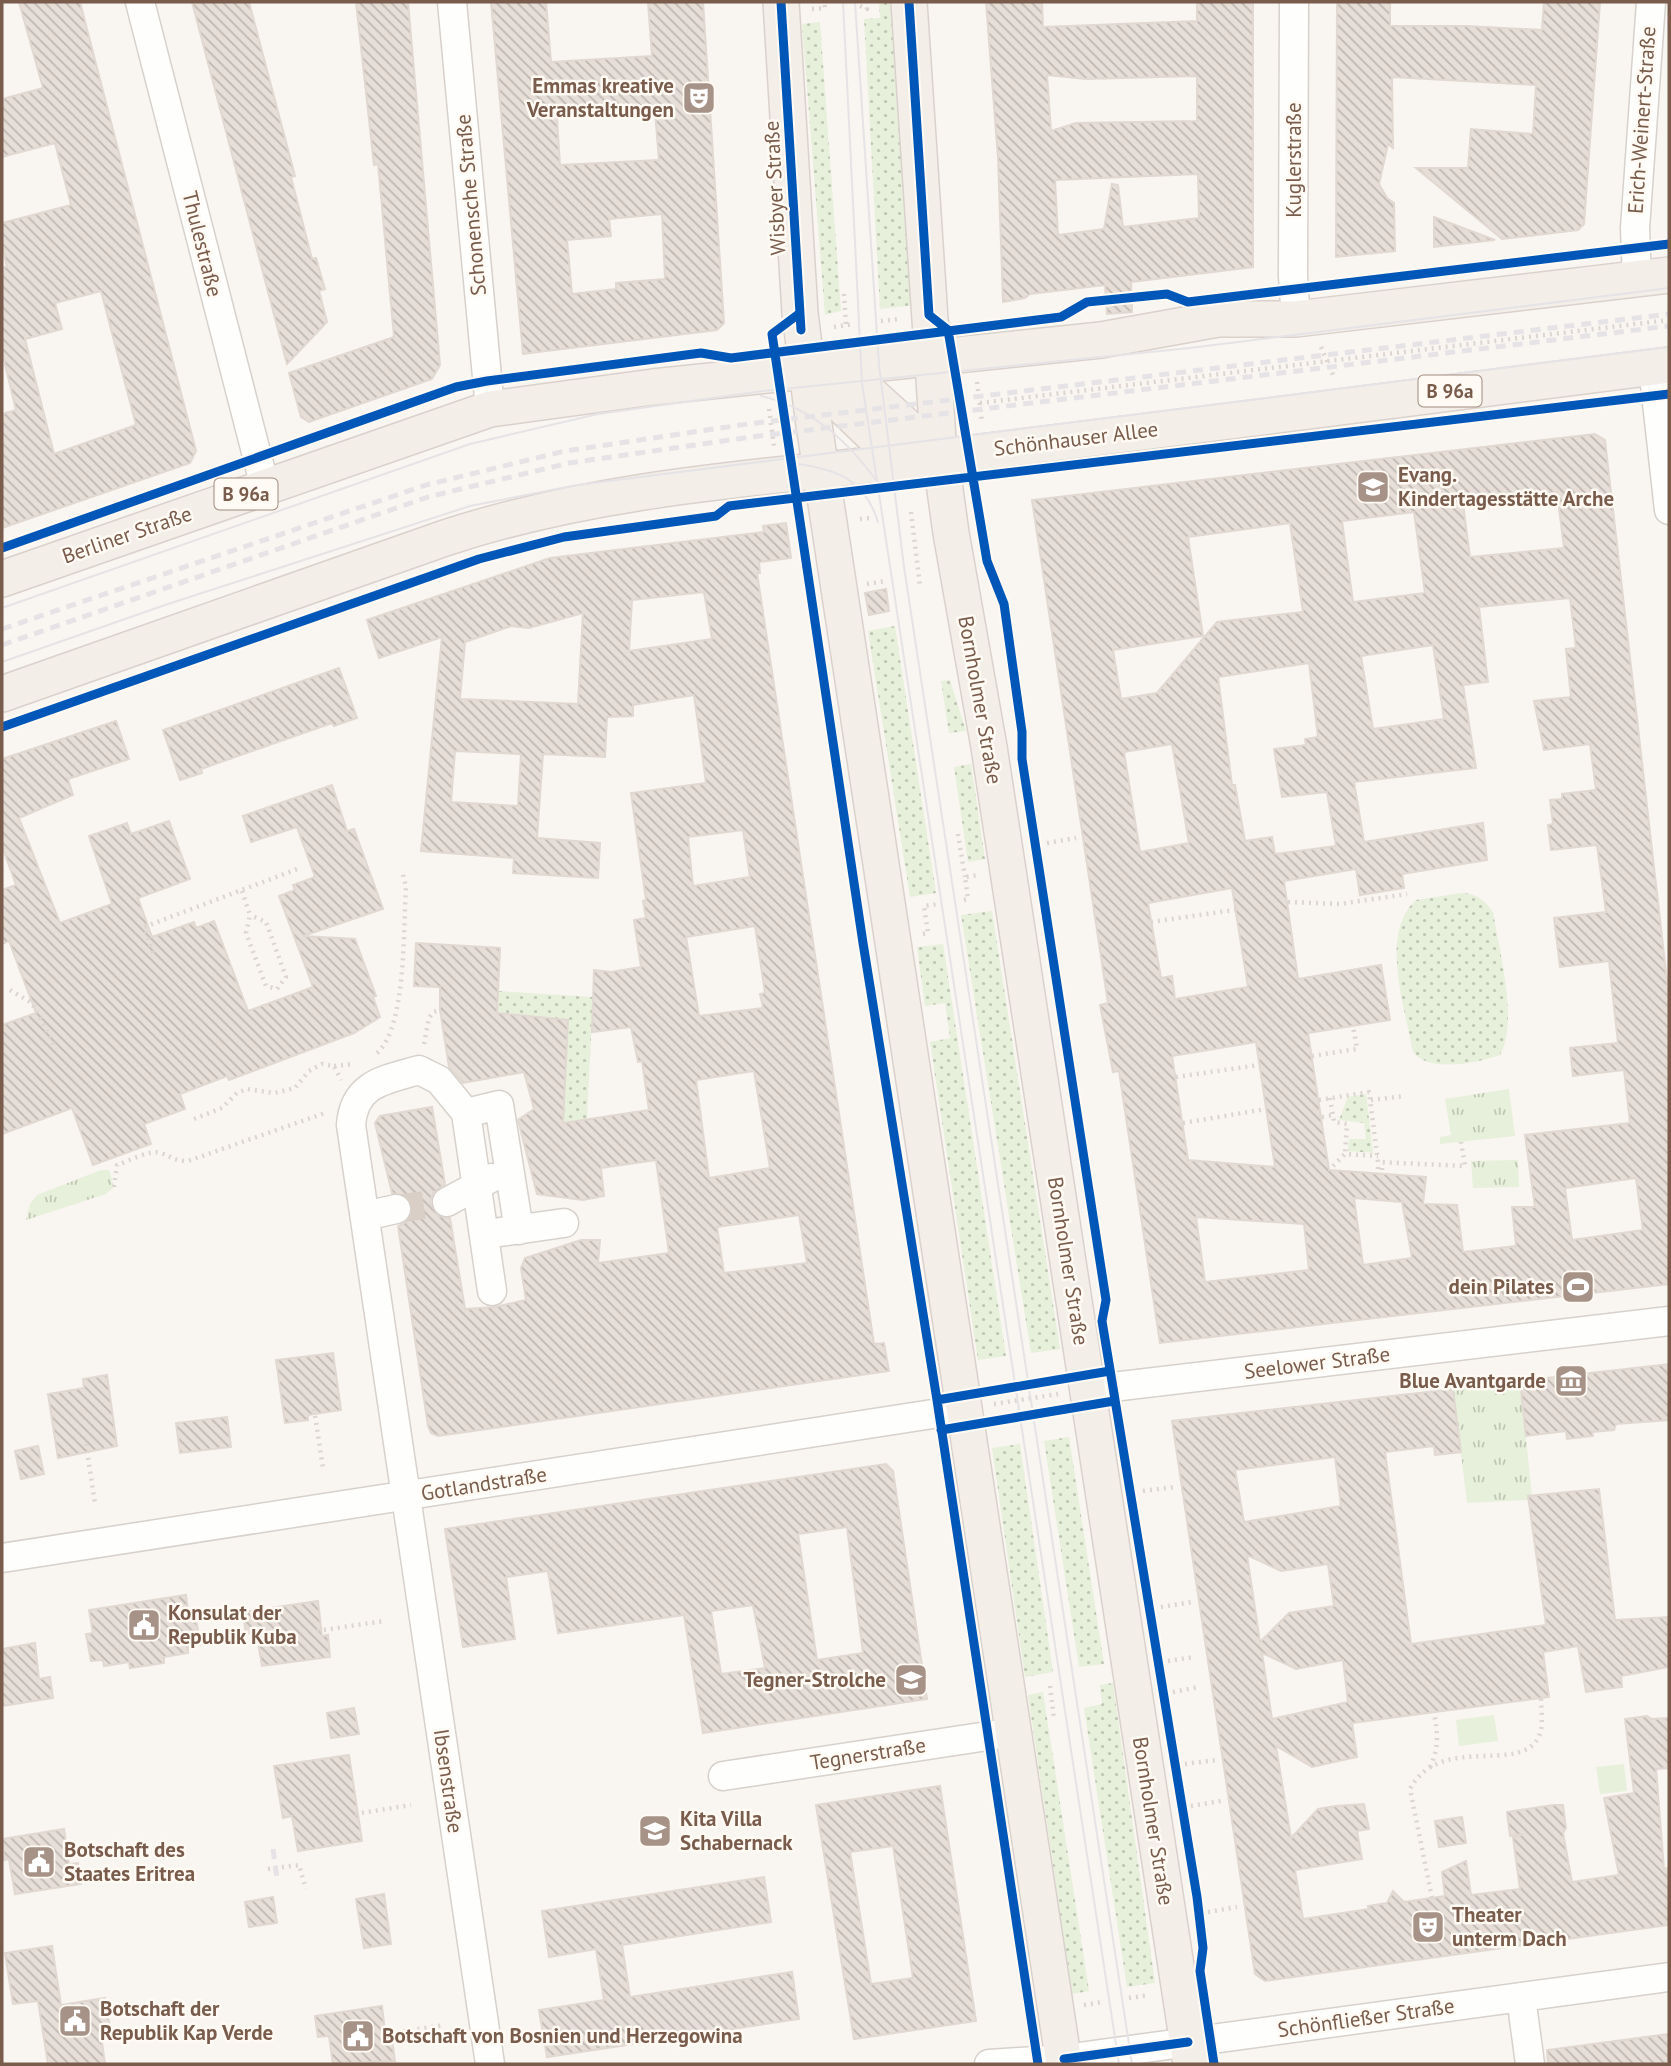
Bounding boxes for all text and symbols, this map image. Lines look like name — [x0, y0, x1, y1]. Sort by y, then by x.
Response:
street label: Erich-Weinert-Straße — [1621, 25, 1662, 215]
place label: Emmas kreative Veranstaltungen — [526, 72, 674, 123]
theatre icon: Emmas kreative Veranstaltungen — [680, 79, 718, 117]
street label: Kuglerstraße — [1280, 102, 1307, 218]
street label: Schonensche Straße — [449, 113, 492, 297]
street label: Wisbyer Straße — [757, 120, 792, 256]
street label: Thulestraße — [176, 188, 229, 299]
road number: B 96a — [1418, 376, 1482, 406]
street label: Schönhauser Allee — [992, 415, 1160, 462]
place label: Evang. Kindertagesstätte Arche — [1398, 461, 1614, 512]
school or university icon: Evang. Kindertagesstätte Arche — [1354, 468, 1392, 506]
road number: B 96a — [215, 478, 278, 509]
street label: Berliner Straße — [58, 500, 195, 569]
street label: Bornholmer Straße — [952, 614, 1009, 786]
street label: Bornholmer Straße — [1042, 1175, 1095, 1347]
sports icon: dein Pilates — [1559, 1268, 1597, 1306]
place label: dein Pilates — [1449, 1273, 1554, 1300]
street label: Seelower Straße — [1242, 1340, 1392, 1385]
museum icon: Blue Avantgarde — [1552, 1362, 1590, 1400]
place label: Blue Avantgarde — [1399, 1367, 1546, 1394]
street label: Gotlandstraße — [419, 1460, 549, 1507]
place label: Konsulat der Republik Kuba — [168, 1599, 297, 1650]
public building icon: Konsulat der Republik Kuba — [125, 1606, 163, 1644]
school or university icon: Tegner-Strolche — [892, 1661, 930, 1699]
place label: Tegner-Strolche — [743, 1666, 886, 1693]
street label: Ibsenstraße — [428, 1727, 469, 1835]
street label: Tegnerstraße — [808, 1731, 928, 1776]
street label: Bornholmer Straße — [1127, 1735, 1180, 1907]
place label: Kita Villa Schabernack — [680, 1805, 793, 1856]
school or university icon: Kita Villa Schabernack — [636, 1812, 674, 1850]
place label: Botschaft des Staates Eritrea — [64, 1836, 195, 1887]
public building icon: Botschaft des Staates Eritrea — [20, 1843, 58, 1881]
place label: Theater unterm Dach — [1452, 1901, 1567, 1952]
theatre icon: Theater unterm Dach — [1409, 1908, 1447, 1946]
street label: Schönfließer Straße — [1276, 1992, 1456, 2043]
place label: Botschaft der Republik Kap Verde — [100, 1995, 273, 2046]
public building icon: Botschaft der Republik Kap Verde — [56, 2002, 94, 2040]
public building icon: Botschaft von Bosnien und Herzegowina — [339, 2017, 377, 2055]
place label: Botschaft von Bosnien und Herzegowina — [382, 2022, 743, 2049]

